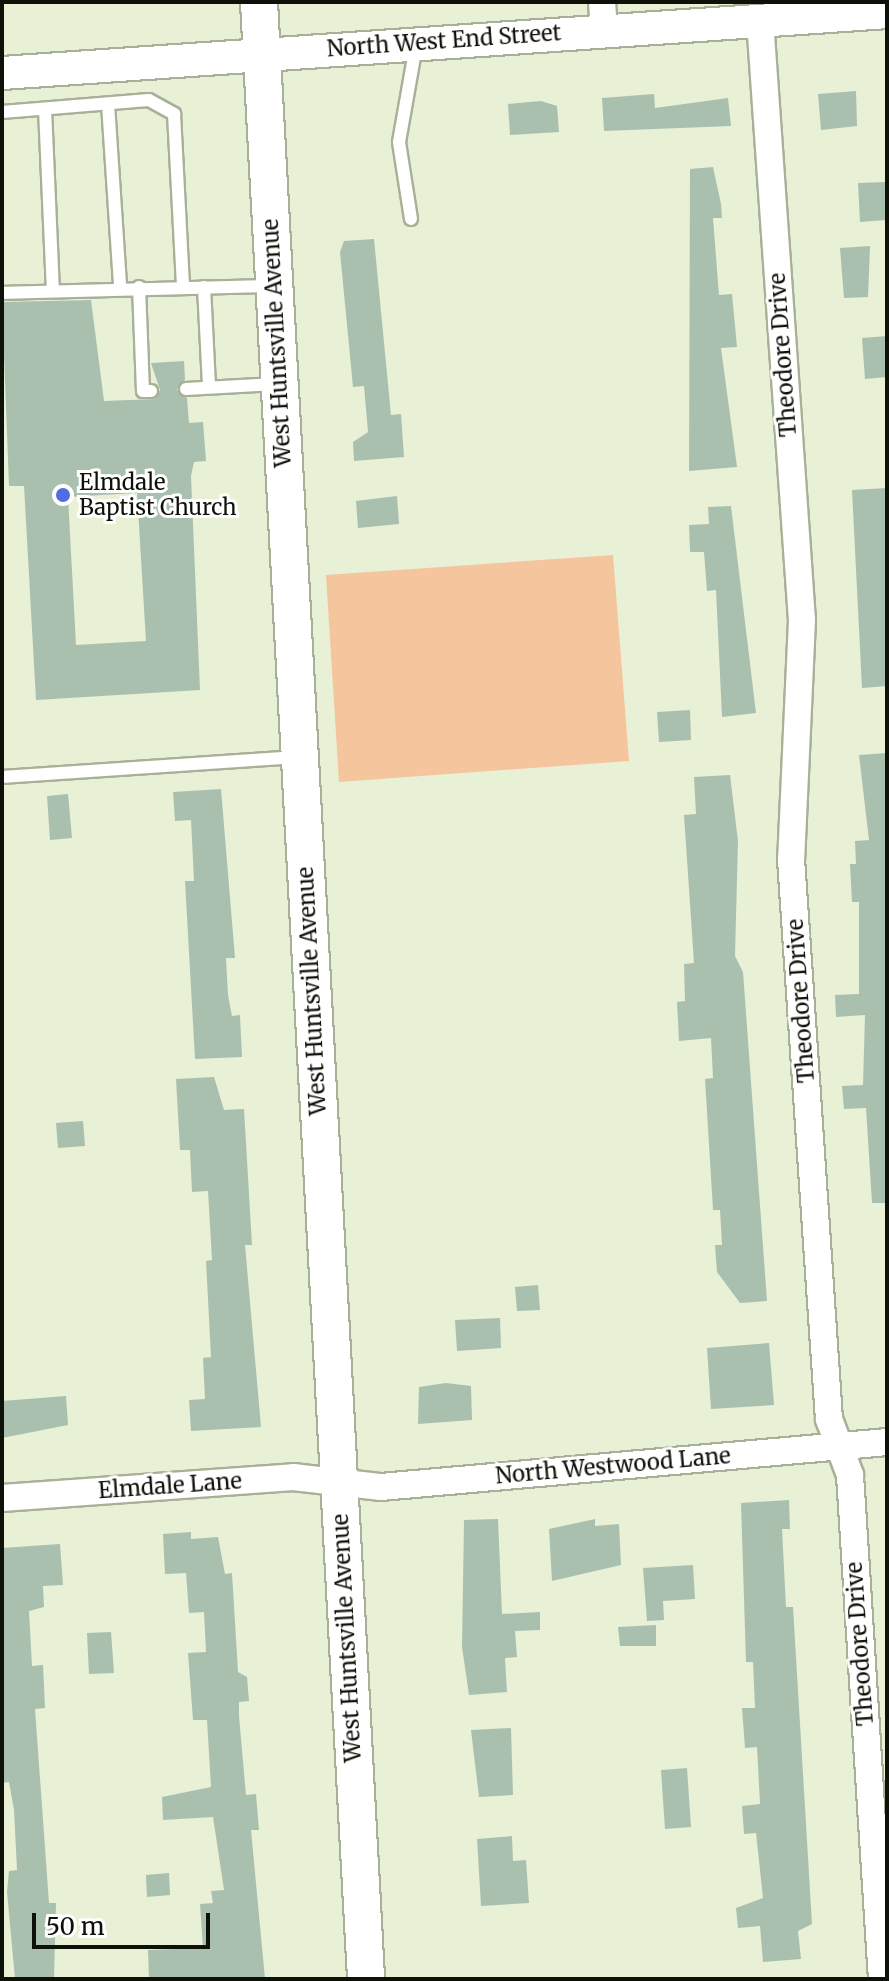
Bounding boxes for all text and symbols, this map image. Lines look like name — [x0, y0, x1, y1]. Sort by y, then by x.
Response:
street label: North West End Street — [326, 20, 562, 62]
street label: West Huntsville Avenue — [257, 218, 297, 468]
street label: Theodore Drive — [764, 272, 802, 438]
place label: Elmdale Baptist Church — [79, 469, 237, 520]
marker: Elmdale Baptist Church — [54, 486, 72, 504]
street label: West Huntsville Avenue — [292, 866, 332, 1116]
street label: Theodore Drive — [782, 918, 820, 1084]
street label: North Westwood Lane — [494, 1443, 732, 1489]
street label: Elmdale Lane — [97, 1468, 243, 1504]
street label: West Huntsville Avenue — [327, 1513, 367, 1763]
street label: Theodore Drive — [841, 1561, 879, 1727]
scale bar — [36, 1897, 214, 1947]
text: 50 m — [46, 1911, 105, 1942]

